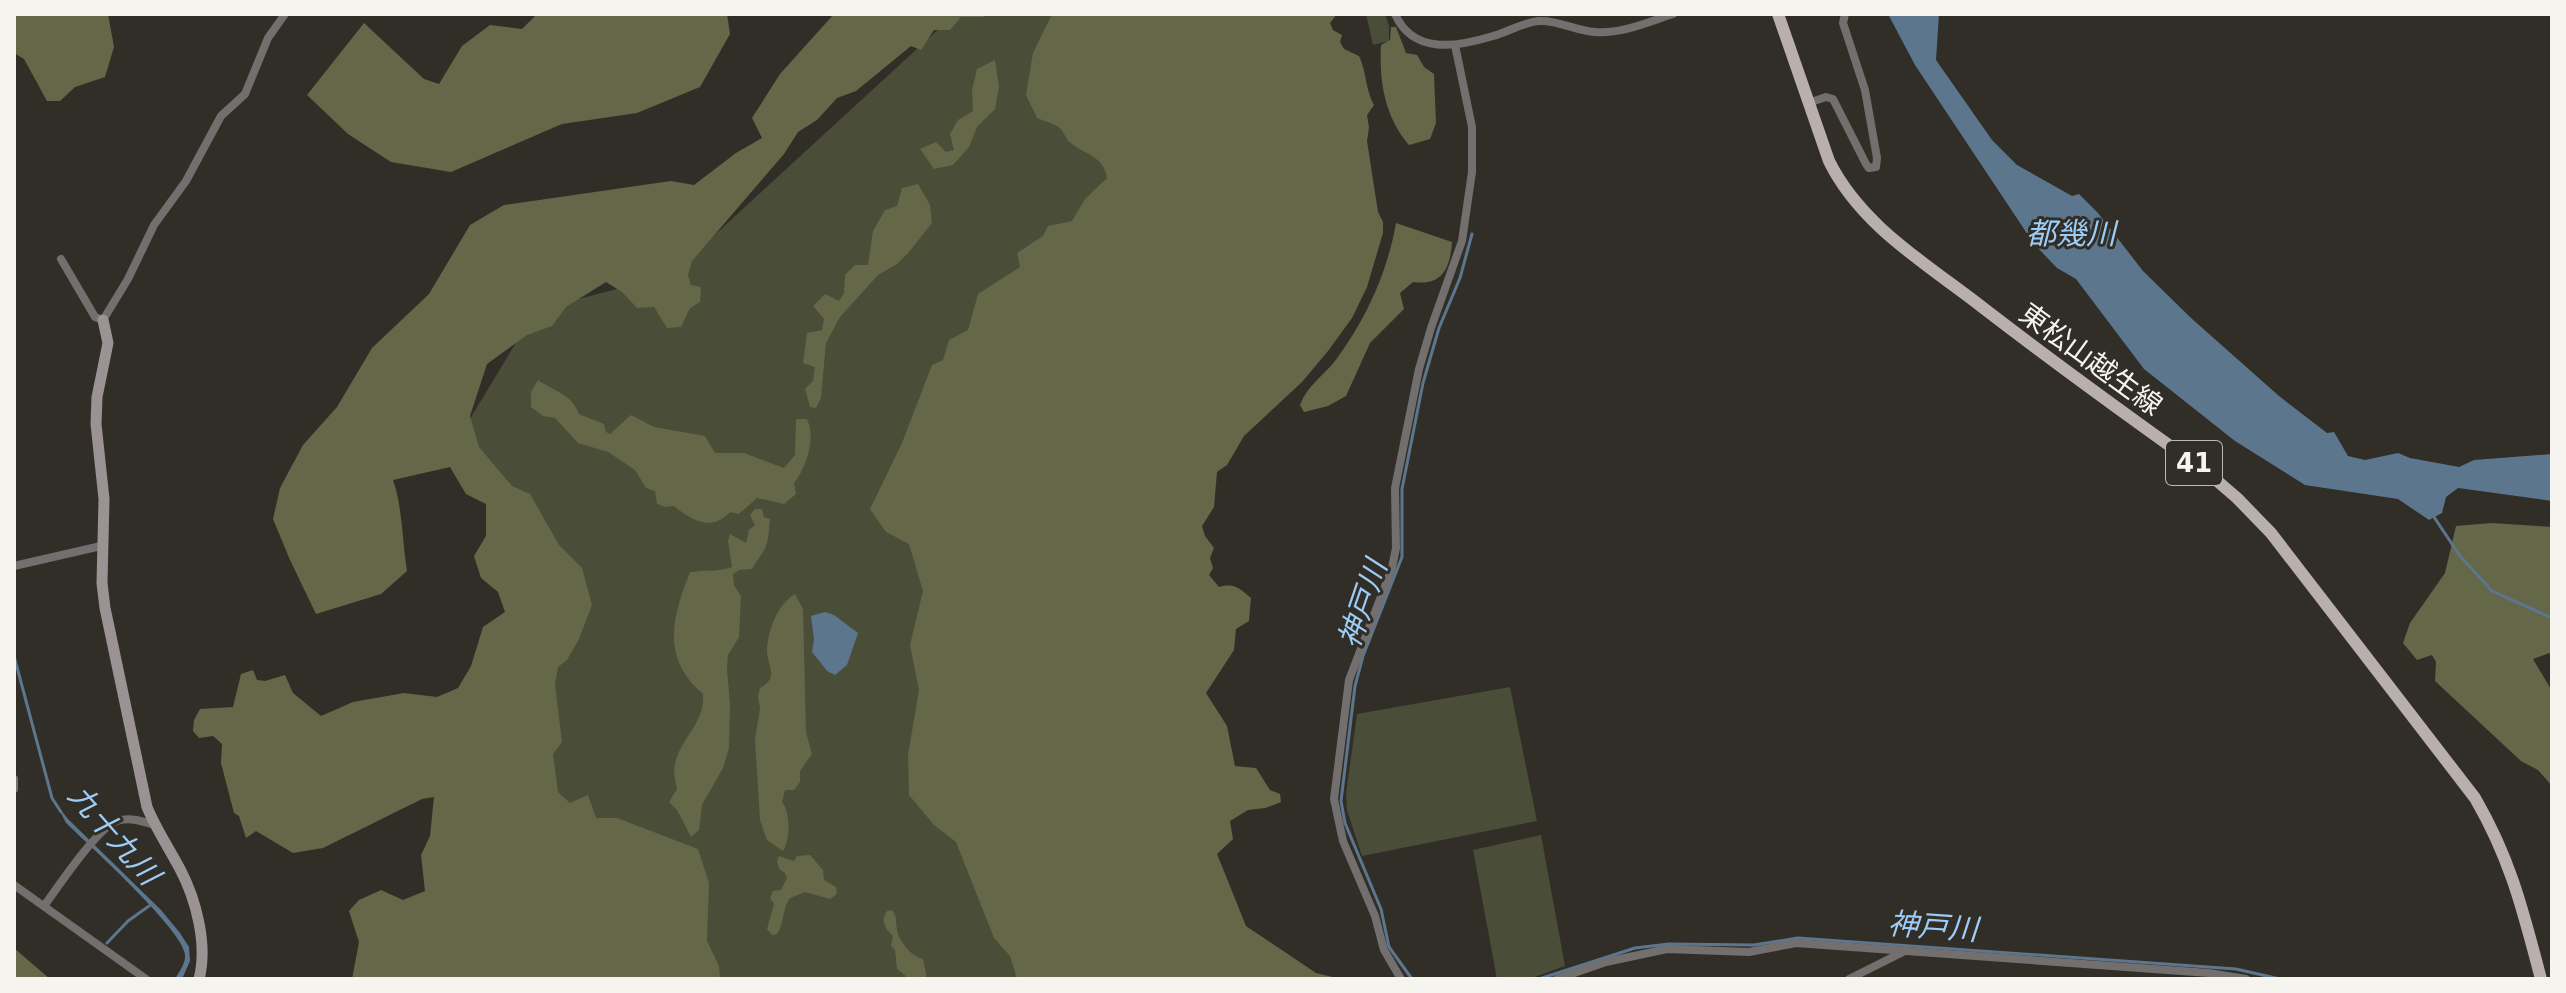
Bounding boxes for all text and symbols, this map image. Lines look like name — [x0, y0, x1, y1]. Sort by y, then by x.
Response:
water label: 都幾川 — [2026, 216, 2119, 251]
street label: 東松山越生線 — [2013, 297, 2168, 422]
road number: 41 — [2166, 441, 2222, 485]
water label: 神戸川 — [1331, 553, 1395, 652]
water label: 九十九川 — [62, 778, 169, 894]
water label: 神戸川 — [1887, 906, 1982, 947]

